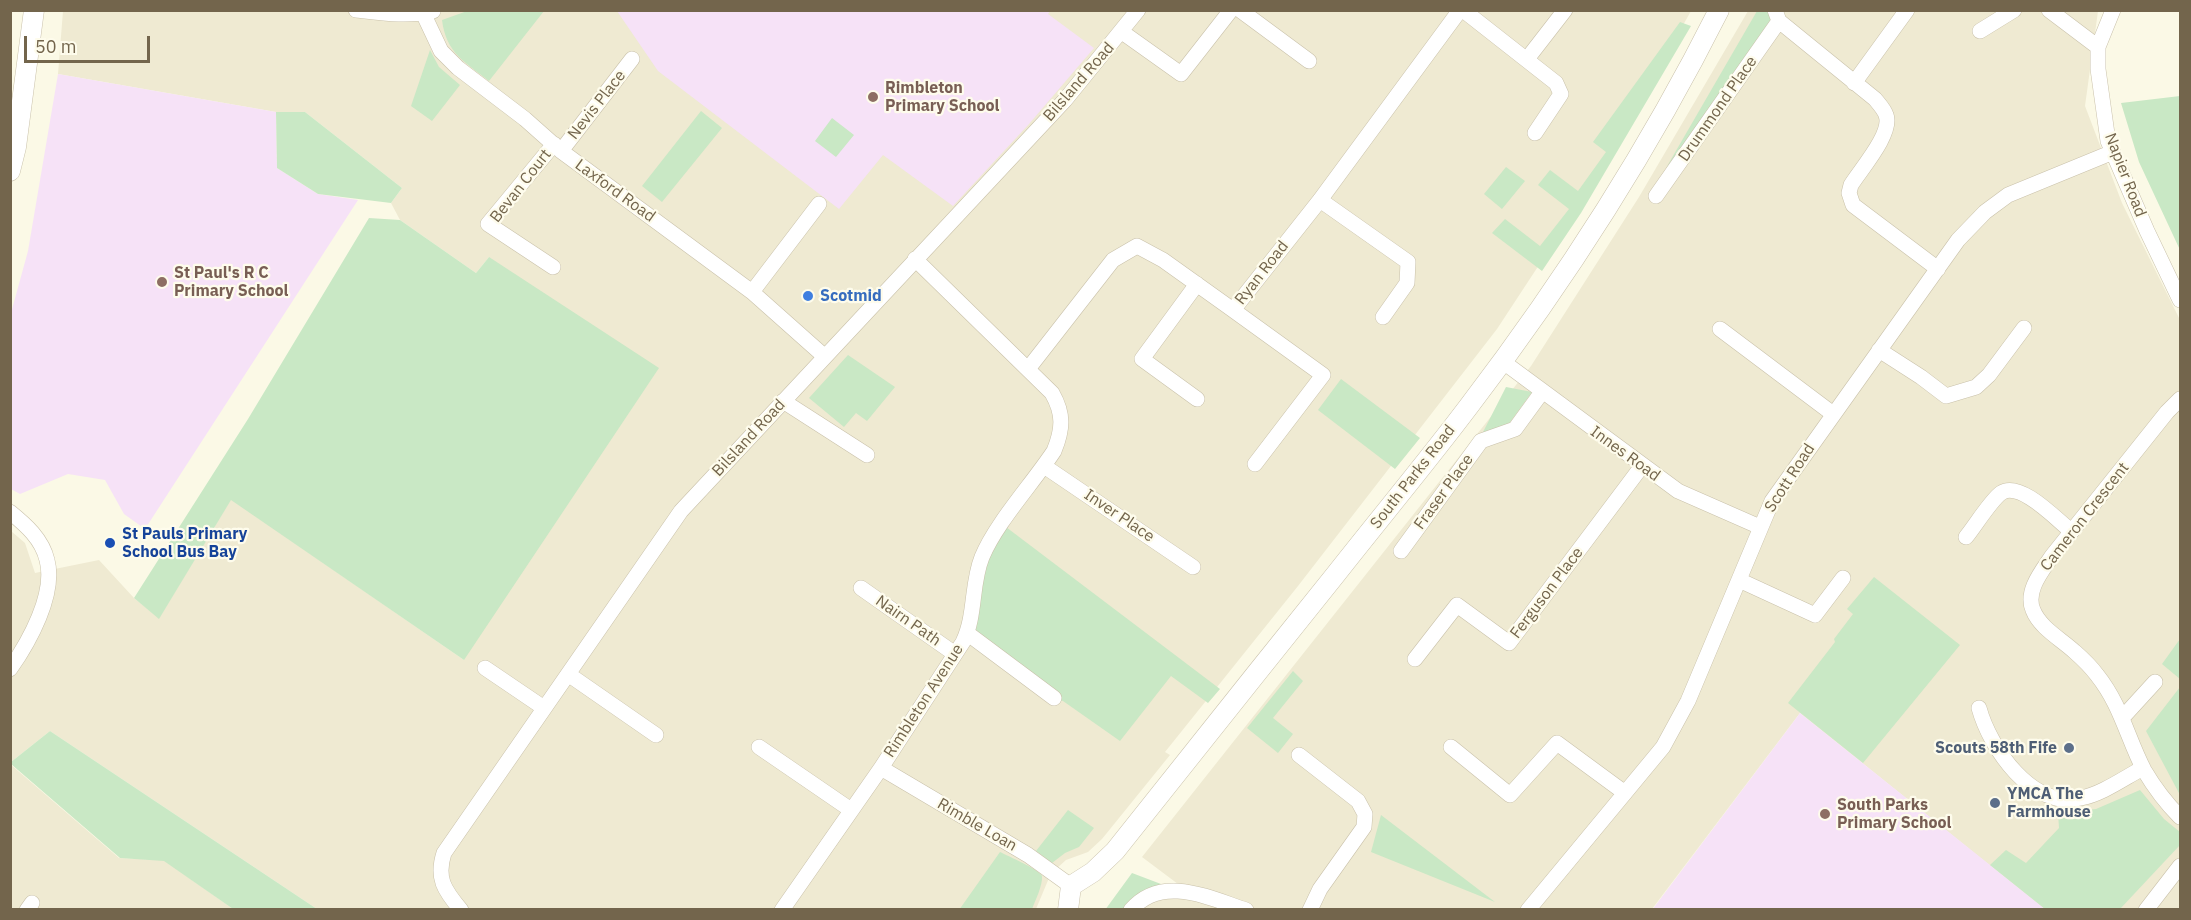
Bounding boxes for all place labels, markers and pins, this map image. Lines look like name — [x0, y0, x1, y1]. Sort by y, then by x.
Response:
place label: Rimbleton Primary School — [885, 78, 999, 116]
marker: Rimbleton Primary School — [866, 90, 880, 104]
place label: St Paul's R C Primary School — [174, 263, 288, 301]
marker: St Paul's R C Primary School — [155, 275, 169, 289]
place label: Scotmid — [820, 286, 882, 306]
marker: Scotmid — [801, 289, 815, 303]
place label: St Pauls Primary School Bus Bay — [122, 524, 247, 562]
marker: St Pauls Primary School Bus Bay — [103, 536, 117, 550]
place label: Scouts 58th Fife — [1935, 738, 2057, 758]
marker: Scouts 58th Fife — [2062, 741, 2076, 755]
place label: YMCA The Farmhouse — [2007, 784, 2091, 822]
place label: South Parks Primary School — [1837, 795, 1951, 833]
marker: YMCA The Farmhouse — [1988, 796, 2002, 810]
marker: South Parks Primary School — [1818, 807, 1832, 821]

